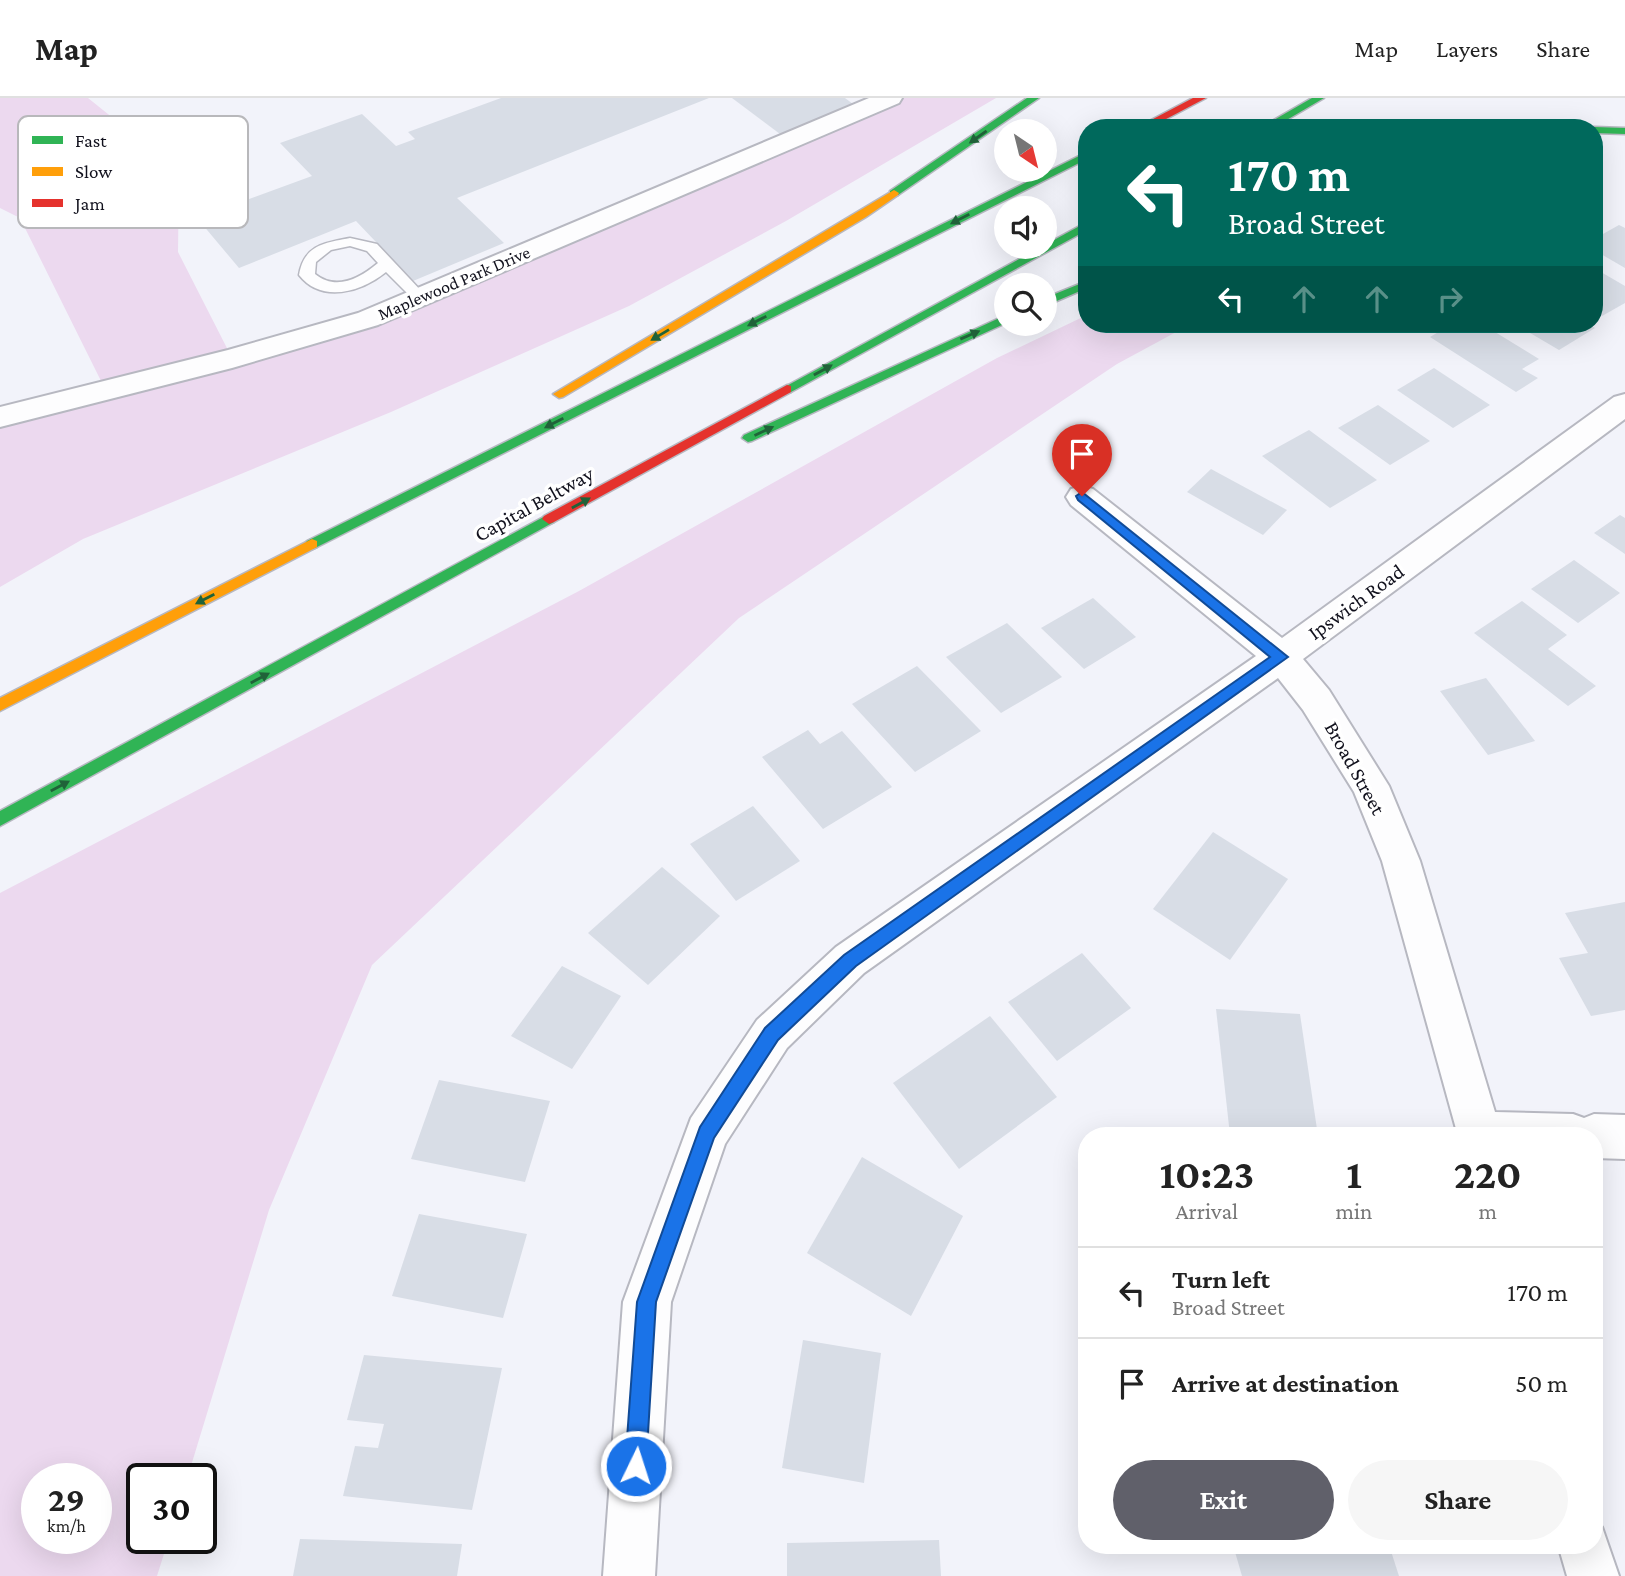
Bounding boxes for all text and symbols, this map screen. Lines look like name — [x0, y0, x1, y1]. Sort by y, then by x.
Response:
text: Map — [35, 30, 98, 67]
text: Map — [1354, 35, 1398, 62]
text: Layers — [1436, 35, 1498, 62]
text: Share — [1536, 35, 1590, 62]
legend — [18, 116, 248, 228]
north arrow — [994, 119, 1057, 182]
map controls — [994, 119, 1057, 336]
text: Fast — [75, 130, 107, 151]
one-way arrow — [969, 130, 987, 144]
icon: left — [1113, 147, 1204, 238]
text: 170 m — [1228, 147, 1350, 202]
text: Slow — [75, 161, 112, 182]
text: Jam — [73, 193, 105, 214]
button: sound — [994, 196, 1057, 259]
text: Broad Street — [1228, 205, 1385, 241]
one-way arrow — [950, 213, 970, 224]
street label: Maplewood Park Drive — [375, 242, 533, 324]
button: search — [994, 273, 1057, 336]
icon: left — [1212, 280, 1250, 318]
icon: ahead — [1285, 280, 1323, 318]
icon: ahead — [1358, 280, 1396, 318]
icon: right — [1431, 280, 1469, 318]
one-way arrow — [747, 316, 767, 327]
one-way arrow — [651, 328, 670, 341]
one-way arrow — [960, 329, 980, 341]
one-way arrow — [813, 364, 833, 376]
one-way arrow — [544, 418, 564, 429]
pin — [1052, 424, 1112, 496]
one-way arrow — [754, 425, 774, 436]
icon: arrive — [1063, 435, 1101, 473]
street label: Capital Beltway — [470, 461, 598, 547]
one-way arrow — [571, 497, 590, 509]
street label: Ipswich Road — [1303, 559, 1409, 645]
one-way arrow — [195, 594, 215, 605]
one-way arrow — [250, 672, 270, 684]
street label: Broad Street — [1320, 717, 1391, 820]
one-way arrow — [50, 780, 70, 792]
text: 10:23 — [1159, 1150, 1254, 1197]
text: 1 — [1346, 1150, 1362, 1197]
text: 220 — [1454, 1150, 1522, 1197]
text: Arrival — [1176, 1198, 1238, 1224]
text: min — [1336, 1198, 1372, 1224]
text: m — [1478, 1198, 1497, 1224]
text: Turn left — [1172, 1265, 1270, 1294]
icon: left — [1113, 1274, 1151, 1312]
text: 170 m — [1507, 1278, 1568, 1307]
text: Broad Street — [1172, 1294, 1285, 1320]
icon: arrive — [1113, 1365, 1151, 1403]
text: Arrive at destination — [1172, 1369, 1399, 1398]
text: 50 m — [1515, 1369, 1568, 1398]
position arrow — [599, 1429, 673, 1503]
button: Exit — [1113, 1460, 1334, 1540]
button: Share — [1348, 1460, 1568, 1540]
speed limit sign: 30 — [126, 1463, 217, 1554]
text: 29 — [48, 1480, 85, 1519]
text: km/h — [47, 1516, 86, 1536]

